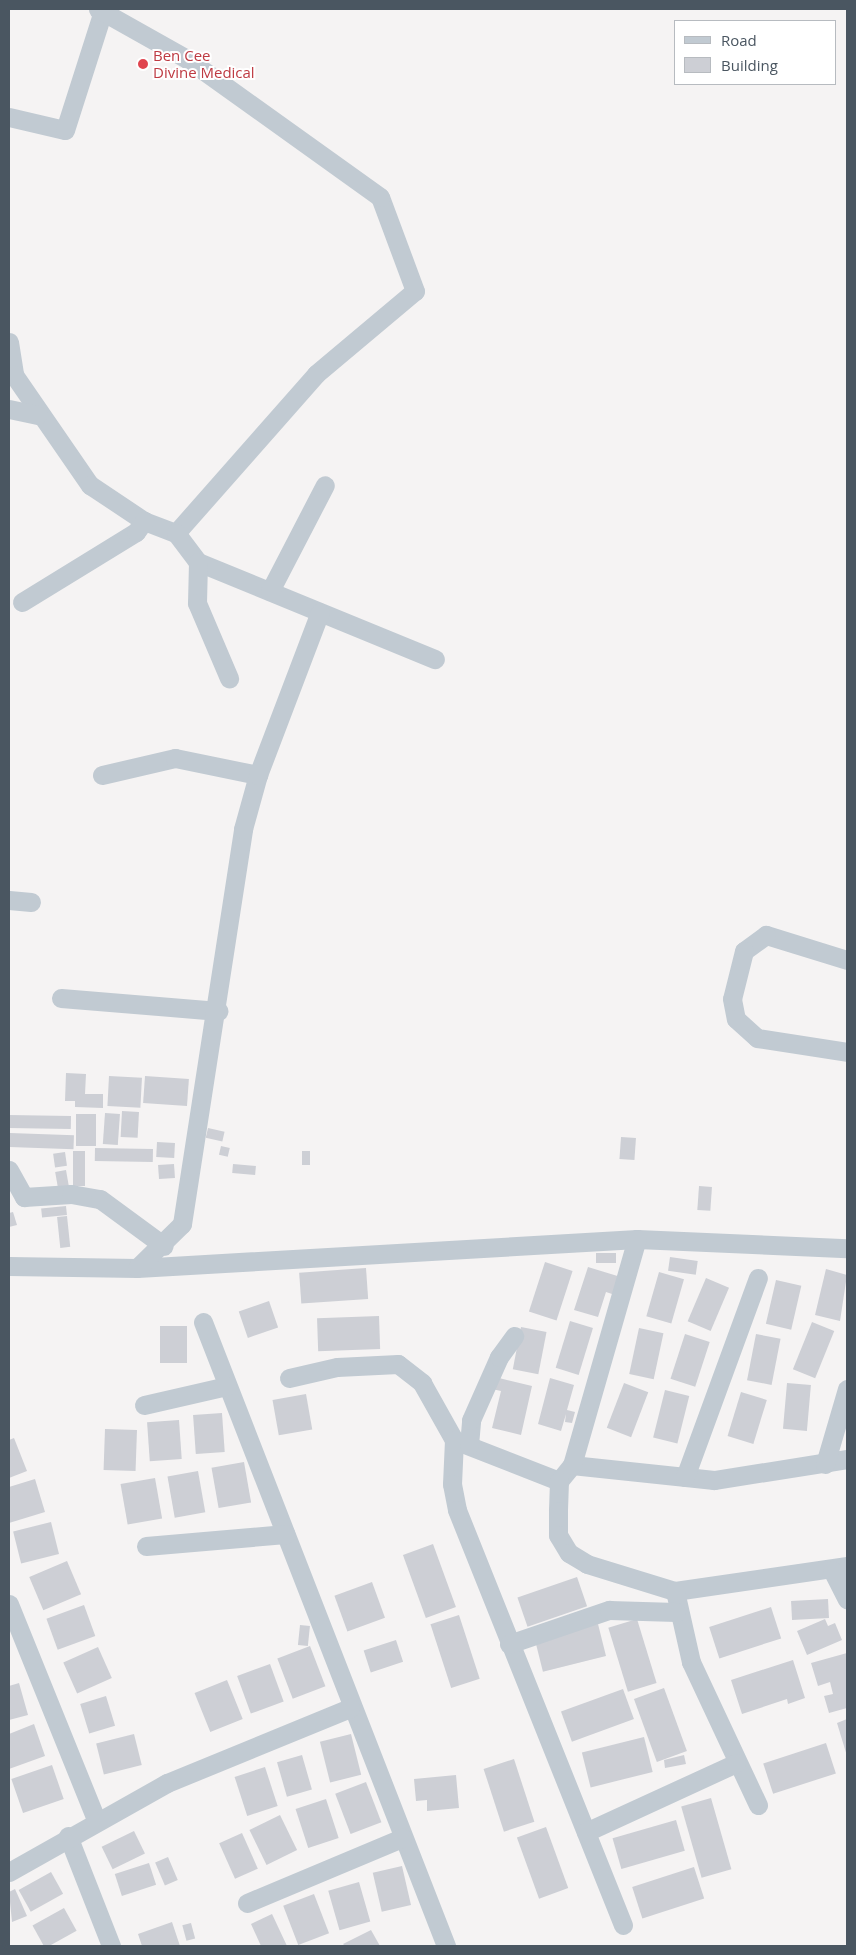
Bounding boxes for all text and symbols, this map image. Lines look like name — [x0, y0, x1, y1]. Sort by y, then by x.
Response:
legend — [674, 20, 836, 85]
text: Road — [721, 30, 757, 50]
place label: Ben Cee Divine Medical — [153, 46, 255, 81]
text: Building — [721, 55, 778, 75]
marker: Ben Cee Divine Medical — [137, 58, 149, 70]

